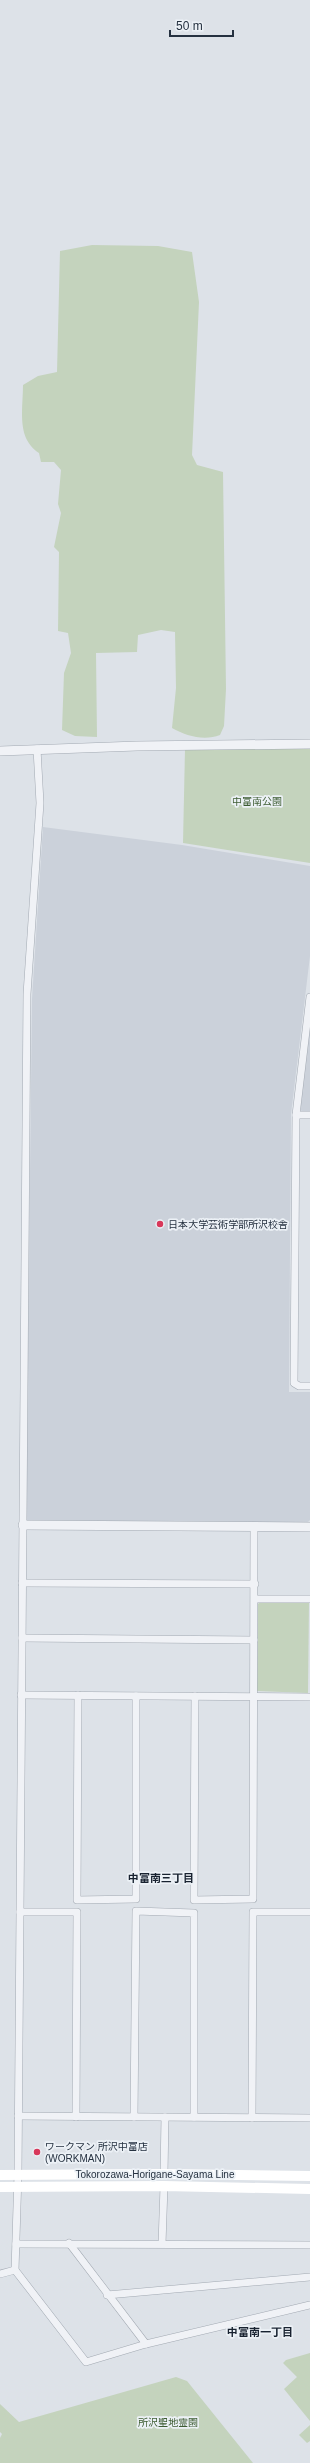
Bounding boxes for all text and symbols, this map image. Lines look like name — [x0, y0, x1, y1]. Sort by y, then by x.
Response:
scale bar — [170, 12, 233, 38]
text: 50 m — [176, 19, 203, 33]
park label: 中富南公園 — [232, 796, 282, 807]
marker: 日本大学芸術学部所沢校舎 — [155, 1219, 165, 1229]
place label: 日本大学芸術学部所沢校舎 — [168, 1219, 288, 1230]
district label: 中富南三丁目 — [128, 1872, 194, 1884]
place label: ワークマン 所沢中富店 (WORKMAN) — [45, 2141, 148, 2164]
marker: ワークマン 所沢中富店 (WORKMAN) — [32, 2147, 42, 2157]
street label: Tokorozawa-Horigane-Sayama Line — [76, 2169, 235, 2180]
district label: 中富南一丁目 — [227, 2326, 293, 2338]
park label: 所沢聖地霊園 — [138, 2417, 198, 2428]

